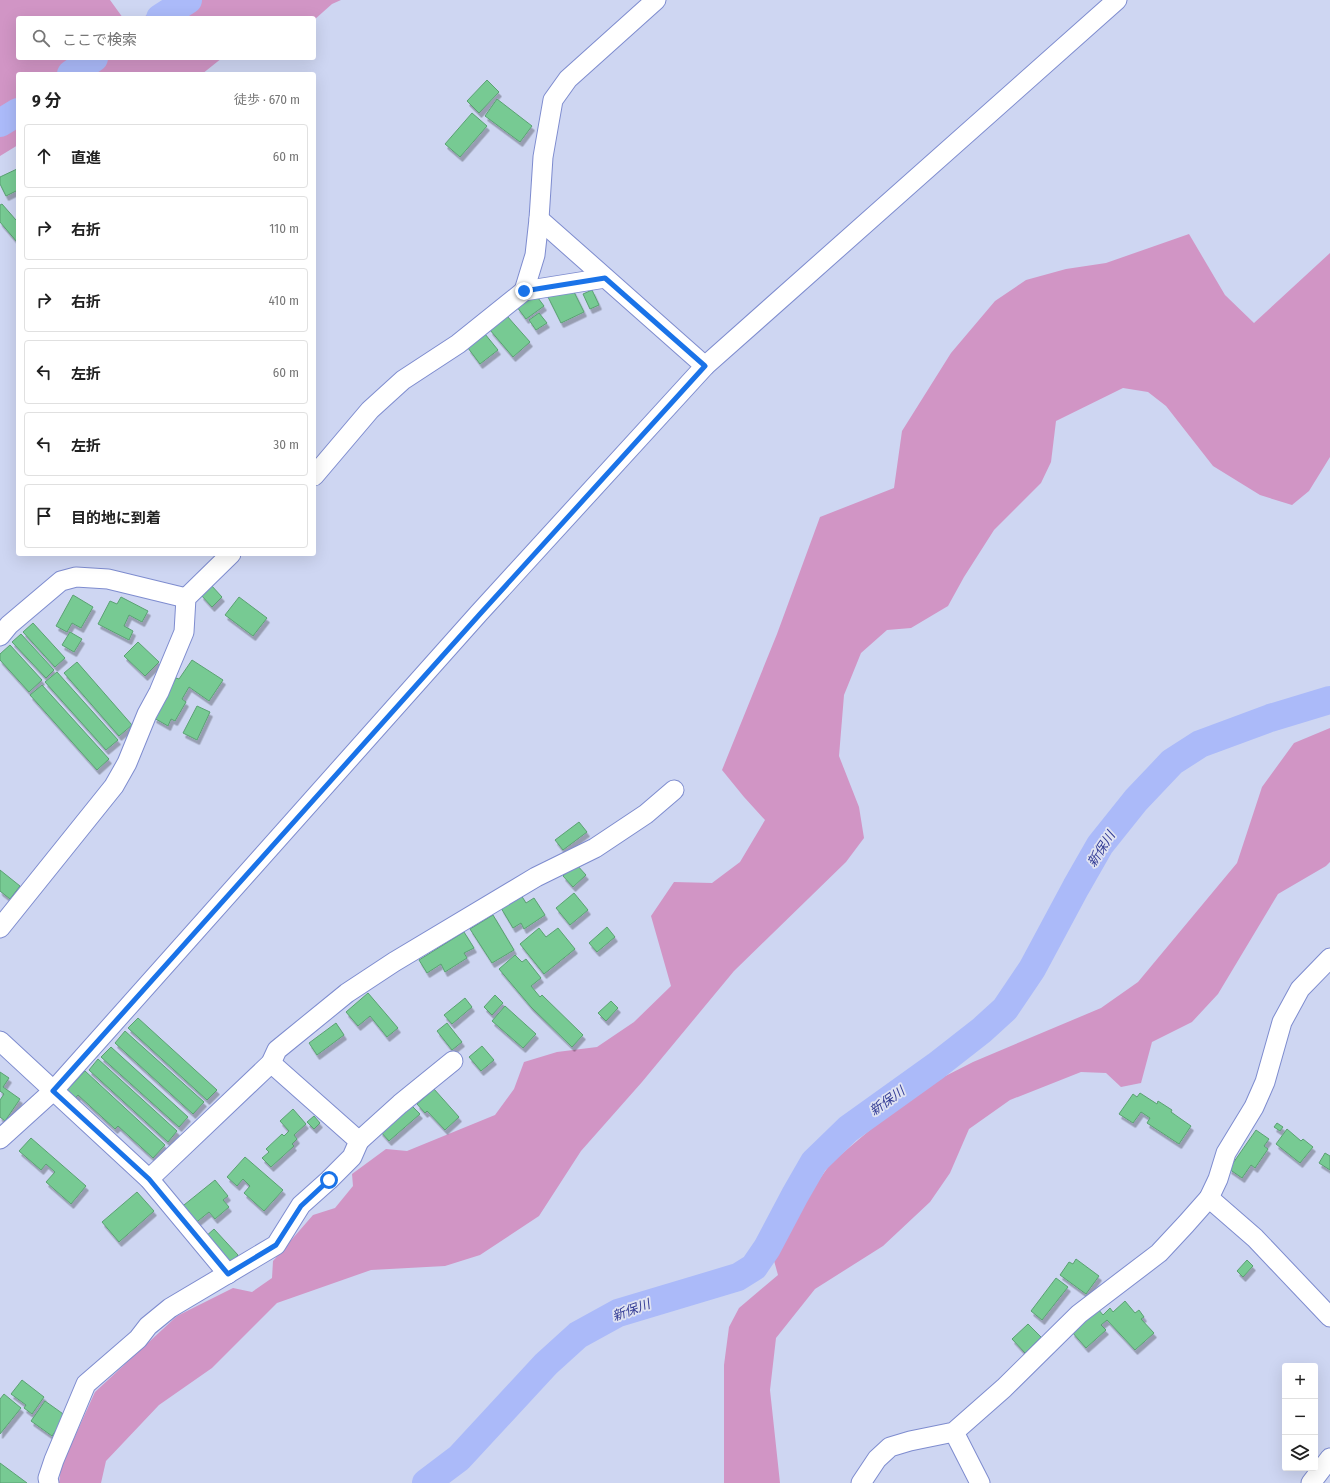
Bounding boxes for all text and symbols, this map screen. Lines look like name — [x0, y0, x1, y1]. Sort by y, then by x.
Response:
search box — [16, 16, 316, 60]
icon: search — [30, 27, 52, 49]
text: ここで検索 — [62, 31, 137, 49]
text: 9 分 — [32, 90, 61, 111]
text: 徒歩 · 670 m — [234, 92, 300, 107]
icon: ahead — [33, 145, 55, 167]
text: 直進 — [71, 149, 101, 167]
text: 60 m — [273, 149, 299, 164]
icon: right — [33, 217, 55, 239]
text: 右折 — [71, 221, 101, 239]
text: 110 m — [269, 221, 299, 236]
route end — [515, 282, 533, 300]
icon: right — [33, 289, 55, 311]
text: 右折 — [71, 293, 101, 311]
text: 410 m — [269, 293, 299, 308]
icon: left — [33, 361, 55, 383]
text: 左折 — [71, 365, 101, 383]
text: 60 m — [273, 365, 299, 380]
icon: left — [33, 433, 55, 455]
text: 左折 — [71, 437, 101, 455]
text: 30 m — [273, 437, 299, 452]
icon: arrive — [33, 505, 55, 527]
text: 目的地に到着 — [71, 509, 161, 527]
water label: 新保川 — [1084, 827, 1119, 869]
water label: 新保川 — [867, 1082, 909, 1119]
route start — [320, 1171, 338, 1189]
water label: 新保川 — [610, 1296, 654, 1324]
map controls — [1282, 1363, 1318, 1471]
button: + — [1282, 1363, 1318, 1399]
button: − — [1282, 1399, 1318, 1435]
button: layers — [1282, 1435, 1318, 1471]

